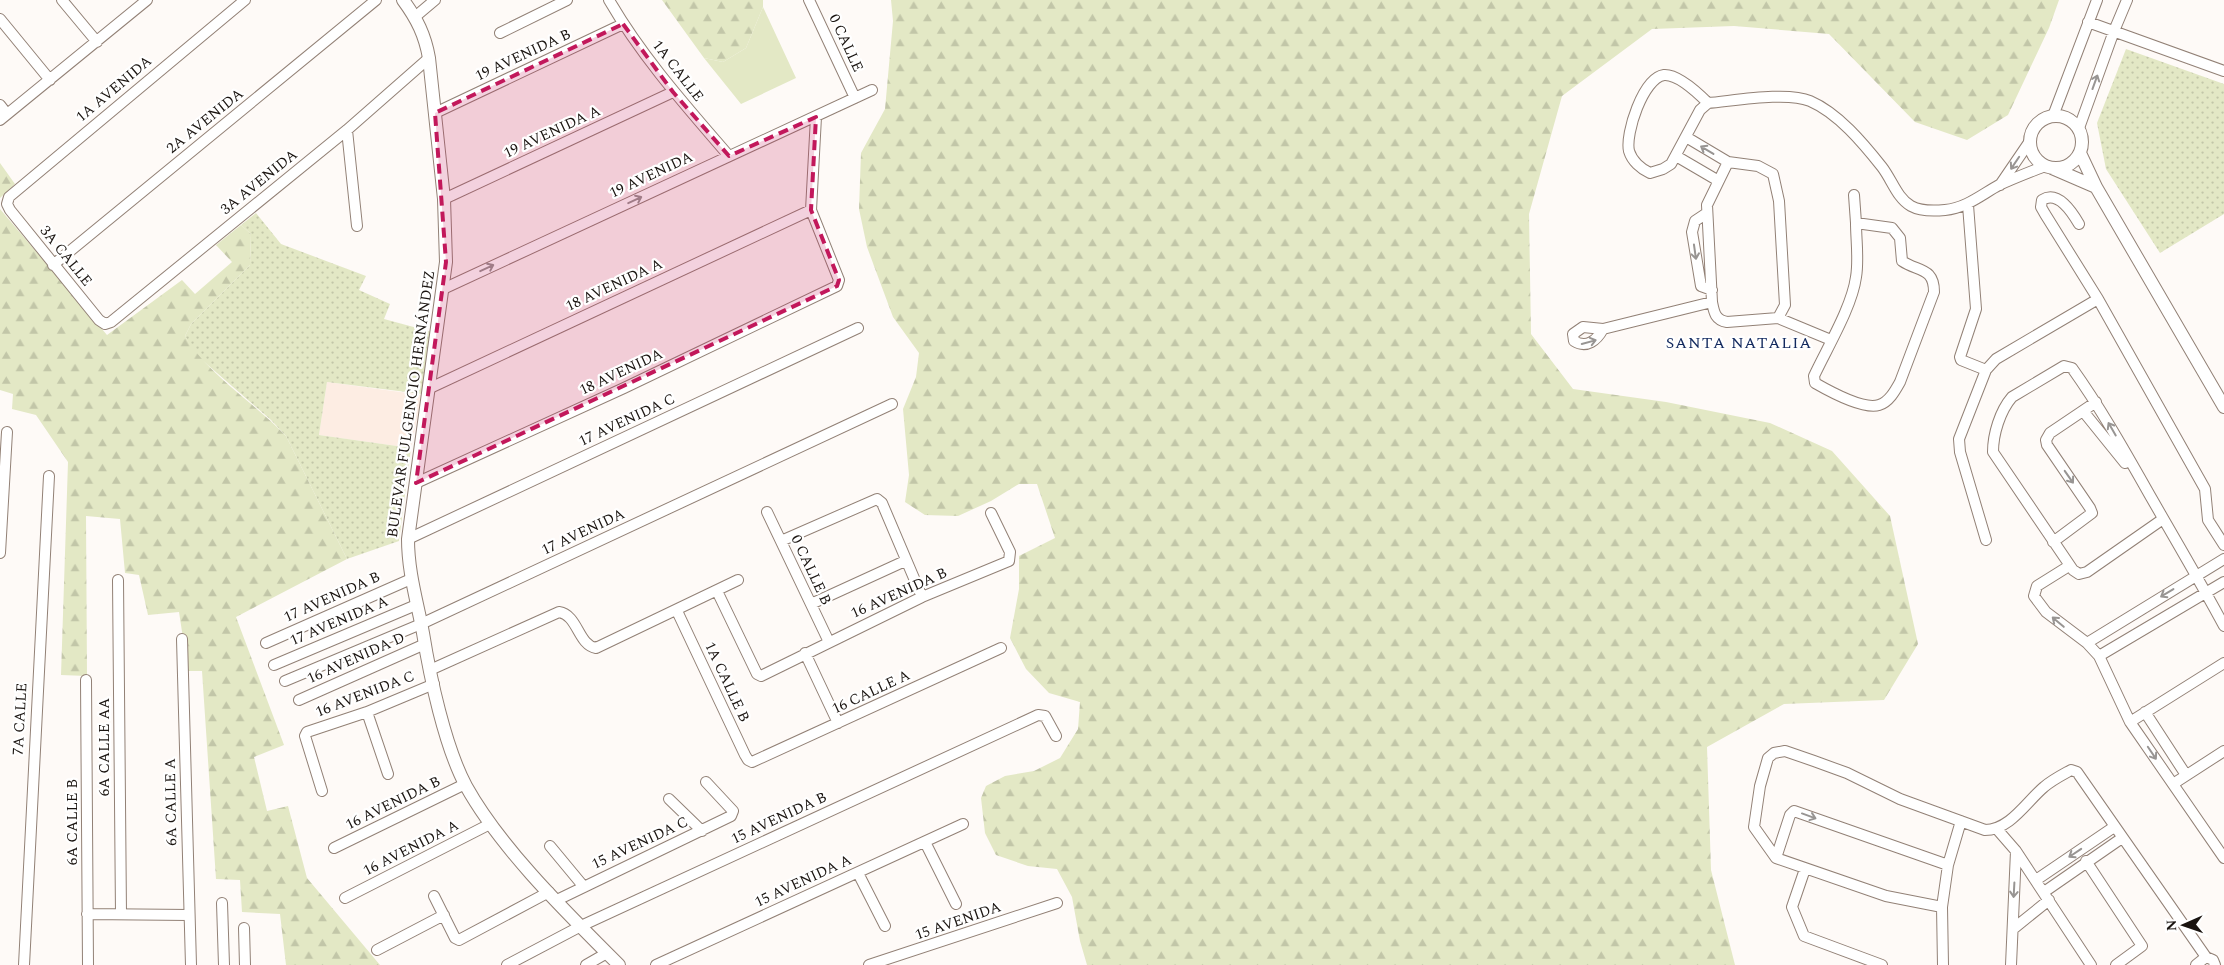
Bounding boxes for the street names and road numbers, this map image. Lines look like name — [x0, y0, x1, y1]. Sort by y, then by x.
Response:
street label: 0 CALLE — [823, 10, 869, 76]
street label: 19 AVENIDA B — [471, 23, 575, 87]
street label: 1A CALLE — [647, 35, 709, 107]
street label: 1A AVENIDA — [71, 50, 157, 128]
street label: 2A AVENIDA — [161, 83, 249, 159]
street label: 19 AVENIDA A — [500, 99, 604, 165]
street label: 3A AVENIDA — [215, 144, 303, 220]
street label: 19 AVENIDA — [605, 146, 697, 204]
street label: 3A CALLE — [34, 220, 98, 292]
street label: 18 AVENIDA A — [562, 252, 666, 318]
street label: BULEVAR FULGENCIO HERNÁNDEZ — [381, 269, 441, 539]
street label: 18 AVENIDA — [575, 343, 667, 401]
street label: 17 AVENIDA C — [575, 388, 679, 452]
street label: 17 AVENIDA — [537, 503, 629, 561]
street label: 0 CALLE B — [785, 531, 837, 609]
street label: 16 AVENIDA B — [847, 561, 951, 625]
street label: 17 AVENIDA B — [280, 565, 384, 629]
street label: 17 AVENIDA A — [286, 590, 392, 652]
street label: 16 AVENIDA D — [303, 626, 409, 690]
street label: 1A CALLE B — [698, 638, 756, 726]
street label: 16 CALLE A — [828, 664, 914, 720]
street label: 16 AVENIDA C — [312, 665, 418, 723]
street label: 7A CALLE — [7, 682, 33, 756]
street label: 6A CALLE AA — [93, 698, 116, 796]
street label: 6A CALLE A — [159, 758, 183, 846]
street label: 16 AVENIDA B — [341, 770, 445, 836]
street label: 6A CALLE B — [61, 779, 84, 865]
street label: 15 AVENIDA B — [727, 786, 831, 850]
street label: 15 AVENIDA C — [588, 811, 692, 875]
street label: 16 AVENIDA A — [359, 814, 463, 882]
street label: 15 AVENIDA A — [751, 848, 855, 914]
street label: 15 AVENIDA — [912, 896, 1004, 946]

